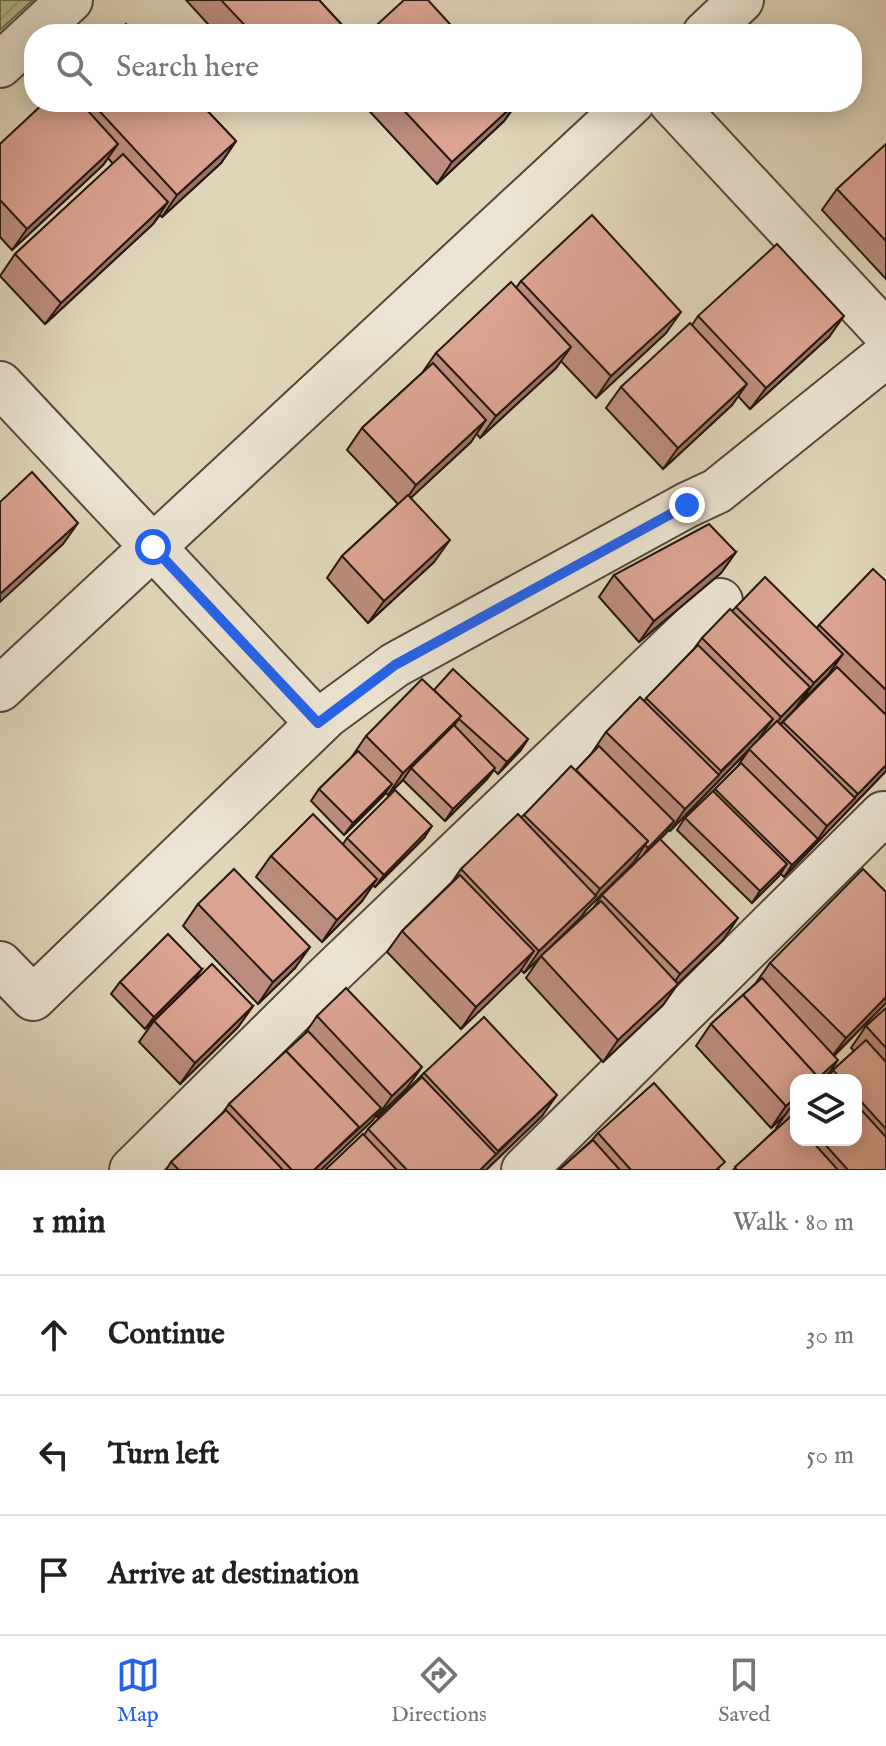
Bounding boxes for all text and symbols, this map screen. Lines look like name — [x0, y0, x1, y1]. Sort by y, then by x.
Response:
search box — [24, 24, 862, 112]
icon: search — [52, 46, 96, 90]
text: Search here — [116, 49, 259, 87]
route end — [669, 487, 705, 523]
route start — [135, 529, 171, 565]
map controls — [790, 1074, 862, 1146]
button: layers — [790, 1074, 862, 1146]
text: 1 min — [32, 1201, 106, 1244]
text: Walk · 80 m — [733, 1206, 854, 1239]
icon: ahead — [32, 1313, 76, 1357]
text: Continue — [108, 1316, 225, 1354]
text: 30 m — [806, 1319, 854, 1352]
icon: left — [32, 1433, 76, 1477]
text: Turn left — [108, 1436, 219, 1474]
text: 50 m — [806, 1439, 854, 1472]
icon: arrive — [32, 1553, 76, 1597]
text: Arrive at destination — [108, 1556, 359, 1594]
tab: Map — [116, 1653, 160, 1729]
tab: Directions — [391, 1653, 487, 1729]
tab: Saved — [718, 1653, 770, 1729]

